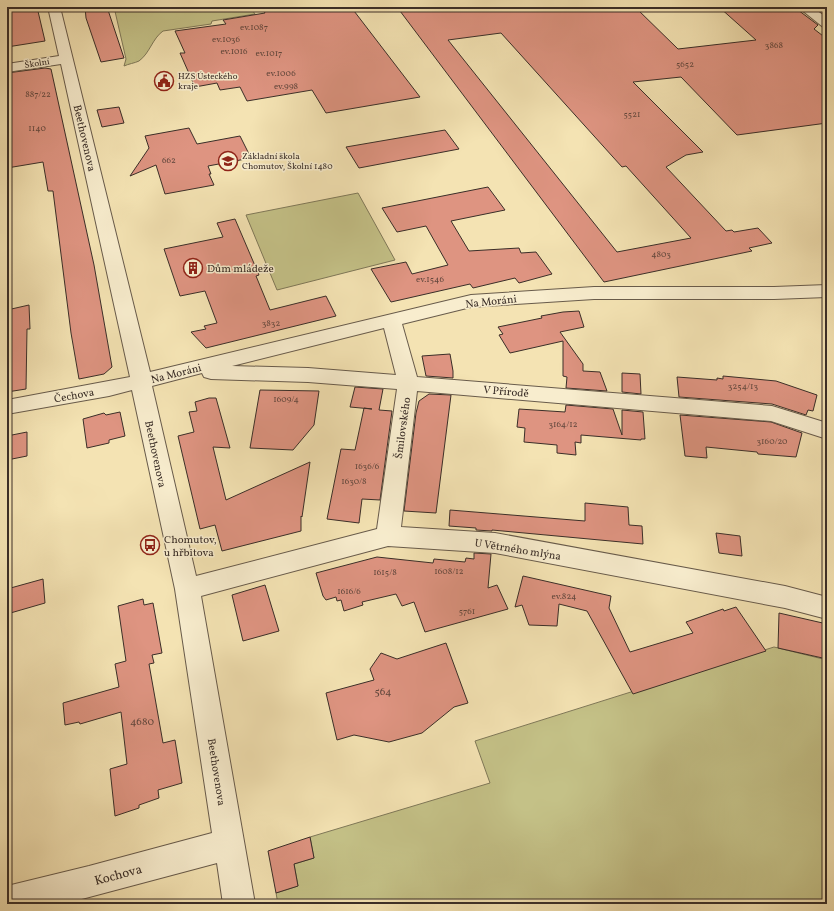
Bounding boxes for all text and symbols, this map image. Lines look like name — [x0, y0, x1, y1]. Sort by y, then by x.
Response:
house number: ev.1087 — [240, 21, 268, 34]
house number: ev.1036 — [212, 33, 240, 46]
house number: 3868 — [765, 39, 784, 52]
house number: ev.1016 — [220, 45, 248, 58]
house number: ev.1017 — [255, 47, 283, 60]
street label: Školní — [24, 55, 51, 72]
house number: 5652 — [676, 58, 694, 71]
house number: ev.1006 — [266, 67, 296, 80]
public building icon: HZS Ústeckého kraje — [153, 70, 175, 92]
place label: HZS Ústeckého kraje — [178, 70, 238, 93]
house number: ev.998 — [274, 80, 299, 93]
house number: 887/22 — [25, 88, 51, 101]
street label: Beethovenova — [69, 104, 99, 174]
house number: 5521 — [624, 108, 640, 121]
house number: 1140 — [28, 122, 46, 135]
school or university icon: Základní škola Chomutov, Školní 1480 — [217, 150, 239, 172]
place label: Základní škola Chomutov, Školní 1480 — [242, 150, 333, 173]
house number: 662 — [162, 154, 176, 167]
house number: 4803 — [651, 248, 671, 261]
building icon: Dům mládeže — [182, 257, 204, 279]
place label: Dům mládeže — [207, 262, 274, 277]
house number: ev.1546 — [416, 273, 444, 286]
street label: Na Moráni — [465, 292, 518, 313]
house number: 3832 — [262, 317, 280, 330]
street label: Na Moráni — [149, 361, 203, 388]
house number: 3254/13 — [728, 380, 759, 393]
street label: V Přírodě — [482, 383, 529, 402]
street label: Čechova — [53, 385, 96, 407]
house number: 1609/4 — [273, 393, 299, 406]
street label: Šmilovského — [392, 396, 415, 460]
house number: 3164/12 — [548, 418, 578, 431]
street label: Beethovenova — [140, 420, 169, 490]
house number: 3160/20 — [756, 435, 788, 448]
house number: 1636/6 — [355, 460, 380, 473]
house number: 1630/8 — [341, 475, 367, 488]
place label: Chomutov, u hřbitova — [164, 533, 217, 561]
bus stop icon: Chomutov, u hřbitova — [139, 534, 161, 556]
street label: U Větrného mlýna — [473, 536, 563, 565]
house number: 1608/12 — [434, 565, 464, 578]
house number: 1615/8 — [373, 566, 397, 579]
house number: 1616/6 — [337, 585, 361, 598]
house number: ev.824 — [552, 590, 576, 603]
house number: 5761 — [459, 605, 475, 618]
house number: 564 — [374, 685, 392, 700]
house number: 4680 — [130, 715, 154, 730]
street label: Beethovenova — [203, 738, 228, 807]
street label: Kochova — [93, 861, 144, 891]

